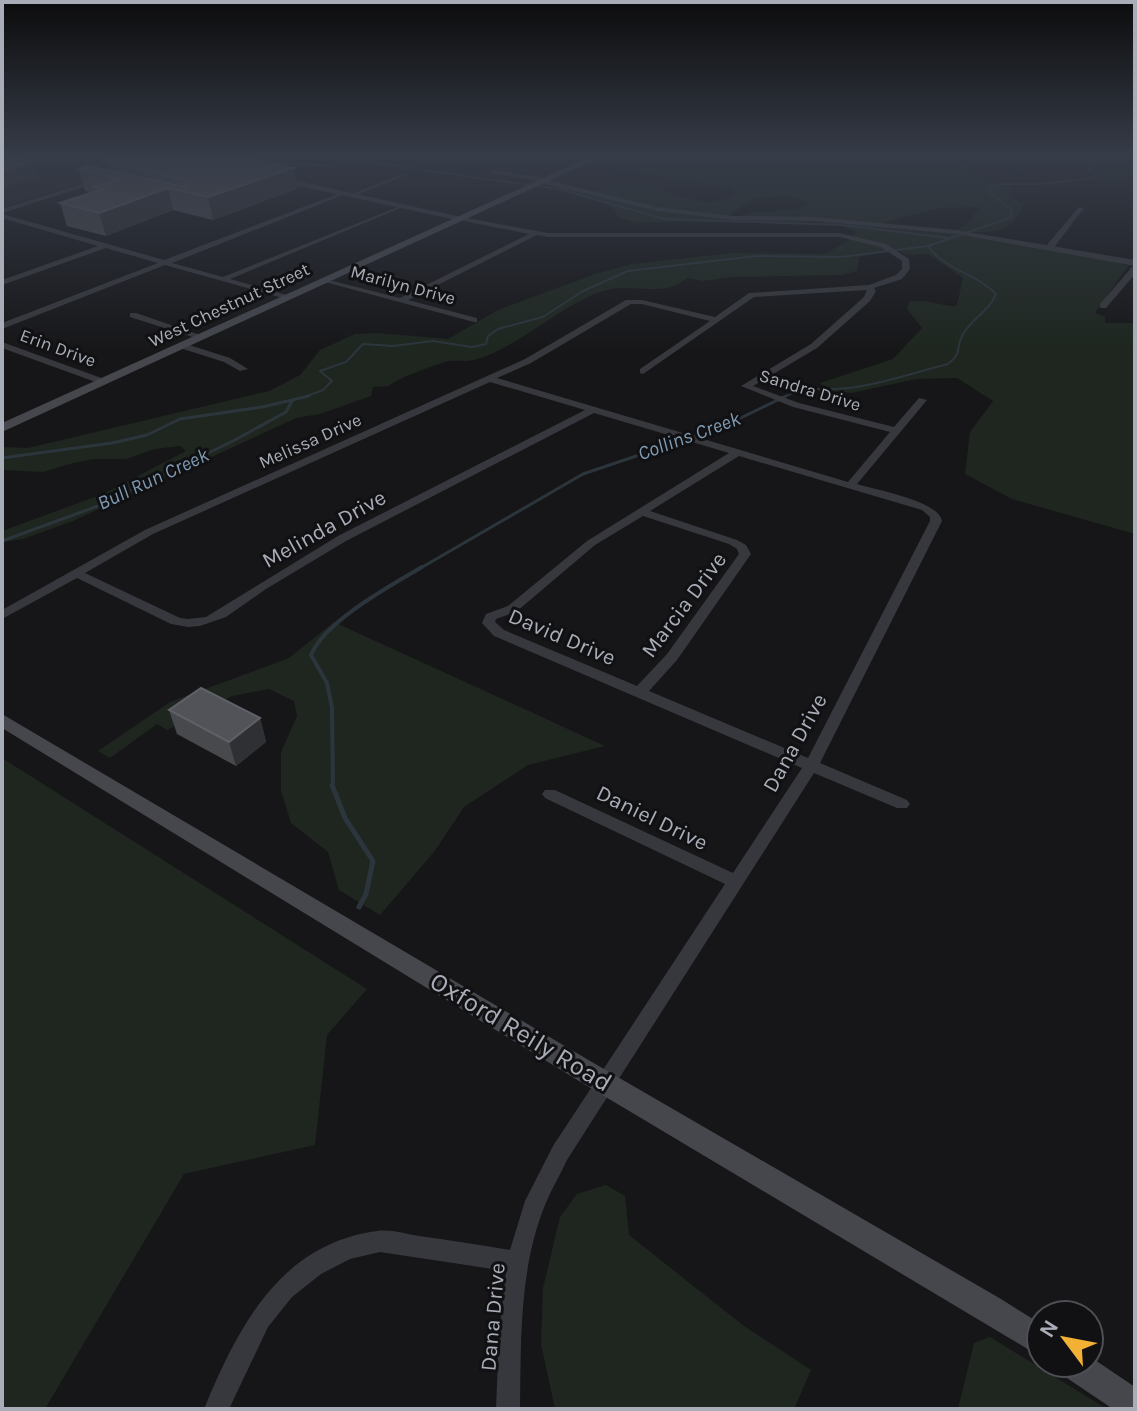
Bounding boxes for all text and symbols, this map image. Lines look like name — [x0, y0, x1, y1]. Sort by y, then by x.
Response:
street label: West Chestnut Street — [145, 258, 313, 352]
street label: Marilyn Drive — [348, 260, 458, 310]
street label: Erin Drive — [17, 324, 99, 372]
street label: Sandra Drive — [757, 364, 863, 416]
water label: Collins Creek — [635, 407, 744, 465]
street label: Melissa Drive — [255, 409, 365, 473]
water label: Bull Run Creek — [94, 443, 213, 515]
street label: Melinda Drive — [257, 484, 391, 574]
street label: Marcia Drive — [636, 547, 732, 663]
street label: David Drive — [505, 603, 619, 671]
street label: Dana Drive — [757, 689, 833, 797]
street label: Daniel Drive — [592, 780, 712, 856]
street label: Oxford Reily Road — [424, 966, 618, 1098]
street label: Dana Drive — [475, 1262, 511, 1372]
north arrow — [1025, 1299, 1105, 1379]
text: N — [1034, 1315, 1064, 1343]

